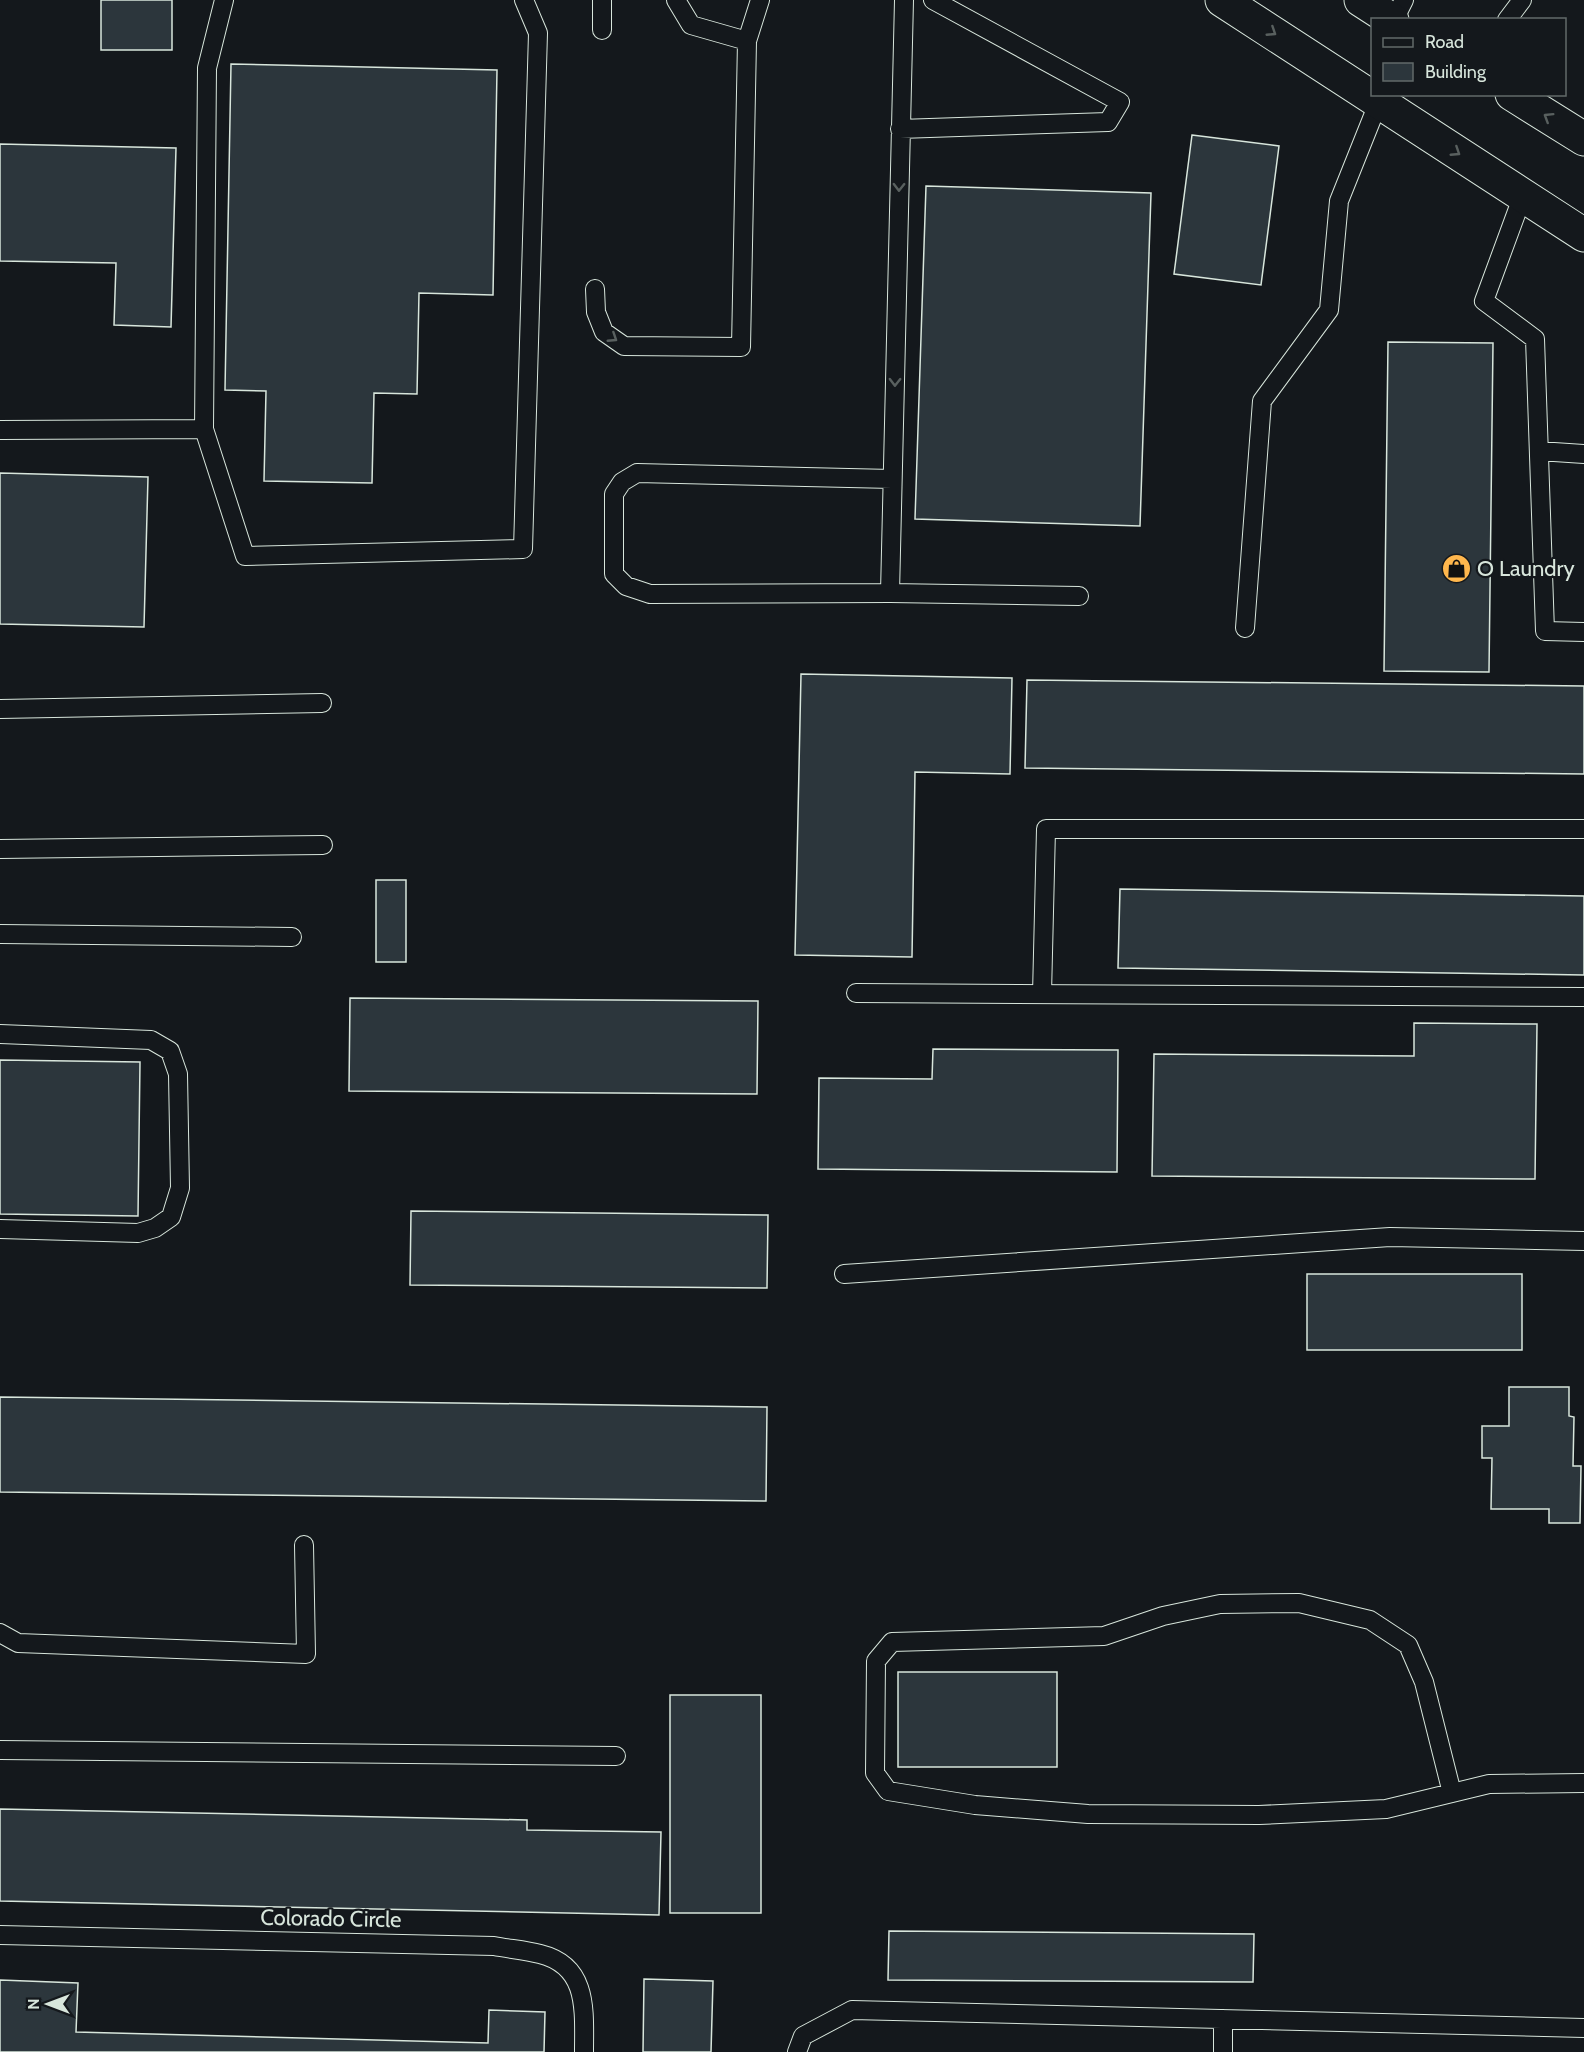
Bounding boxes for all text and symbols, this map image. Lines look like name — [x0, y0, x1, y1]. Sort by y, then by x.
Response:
legend — [1371, 18, 1566, 96]
one-way arrow — [1265, 24, 1276, 35]
text: Road — [1425, 31, 1464, 53]
text: Building — [1425, 61, 1487, 83]
one-way arrow — [1544, 113, 1555, 124]
one-way arrow — [1450, 144, 1460, 156]
one-way arrow — [893, 183, 905, 192]
one-way arrow — [606, 331, 617, 342]
one-way arrow — [888, 378, 901, 387]
shop icon: O Laundry — [1440, 552, 1472, 584]
place label: O Laundry — [1477, 555, 1575, 582]
street label: Colorado Circle — [260, 1904, 402, 1933]
north arrow — [18, 1974, 78, 2034]
text: N — [24, 1998, 43, 2010]

